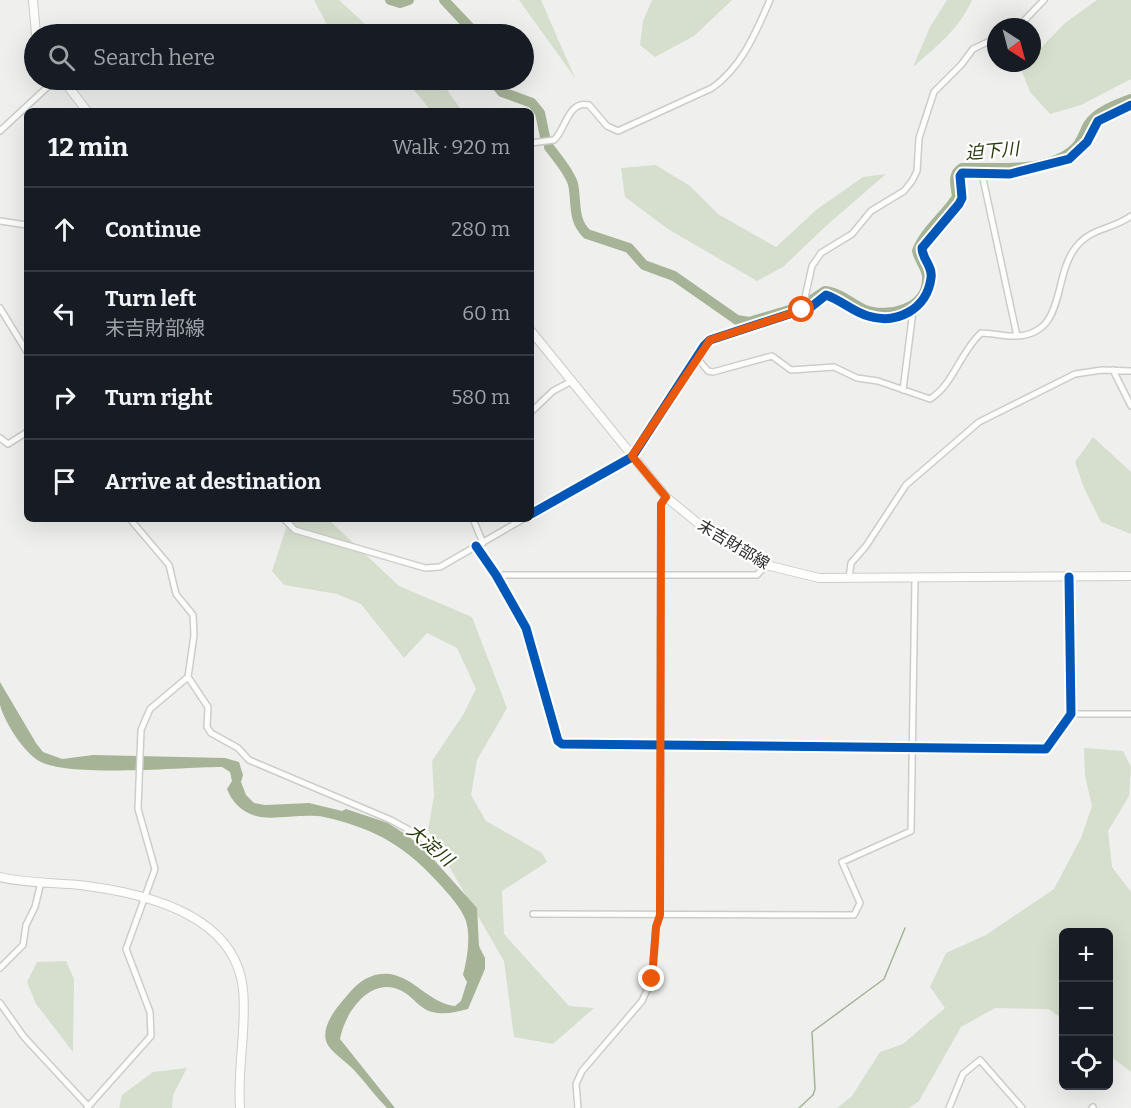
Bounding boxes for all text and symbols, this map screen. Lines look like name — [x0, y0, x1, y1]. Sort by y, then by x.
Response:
north arrow — [987, 18, 1041, 72]
search box — [24, 24, 534, 90]
icon: search — [45, 41, 78, 74]
text: Search here — [93, 44, 215, 71]
text: 12 min — [48, 132, 128, 163]
text: Walk · 920 m — [392, 135, 510, 159]
water label: 迫下川 — [964, 138, 1022, 164]
icon: ahead — [48, 213, 81, 246]
text: Continue — [105, 216, 201, 243]
text: 280 m — [451, 217, 510, 241]
text: Turn left — [105, 285, 197, 312]
route start — [788, 296, 814, 322]
icon: left — [48, 297, 81, 330]
text: 60 m — [462, 301, 510, 325]
text: 末吉財部線 — [105, 316, 205, 340]
icon: right — [48, 381, 81, 414]
text: Turn right — [105, 384, 213, 411]
text: 580 m — [451, 385, 510, 409]
icon: arrive — [48, 465, 81, 498]
text: Arrive at destination — [105, 468, 321, 495]
street label: 末吉財部線 — [695, 516, 773, 573]
water label: 大淀川 — [402, 819, 459, 872]
map controls — [1059, 928, 1113, 1090]
button: + — [1059, 928, 1113, 982]
route end — [638, 965, 664, 991]
button: − — [1059, 982, 1113, 1036]
button: locate — [1059, 1036, 1113, 1090]

